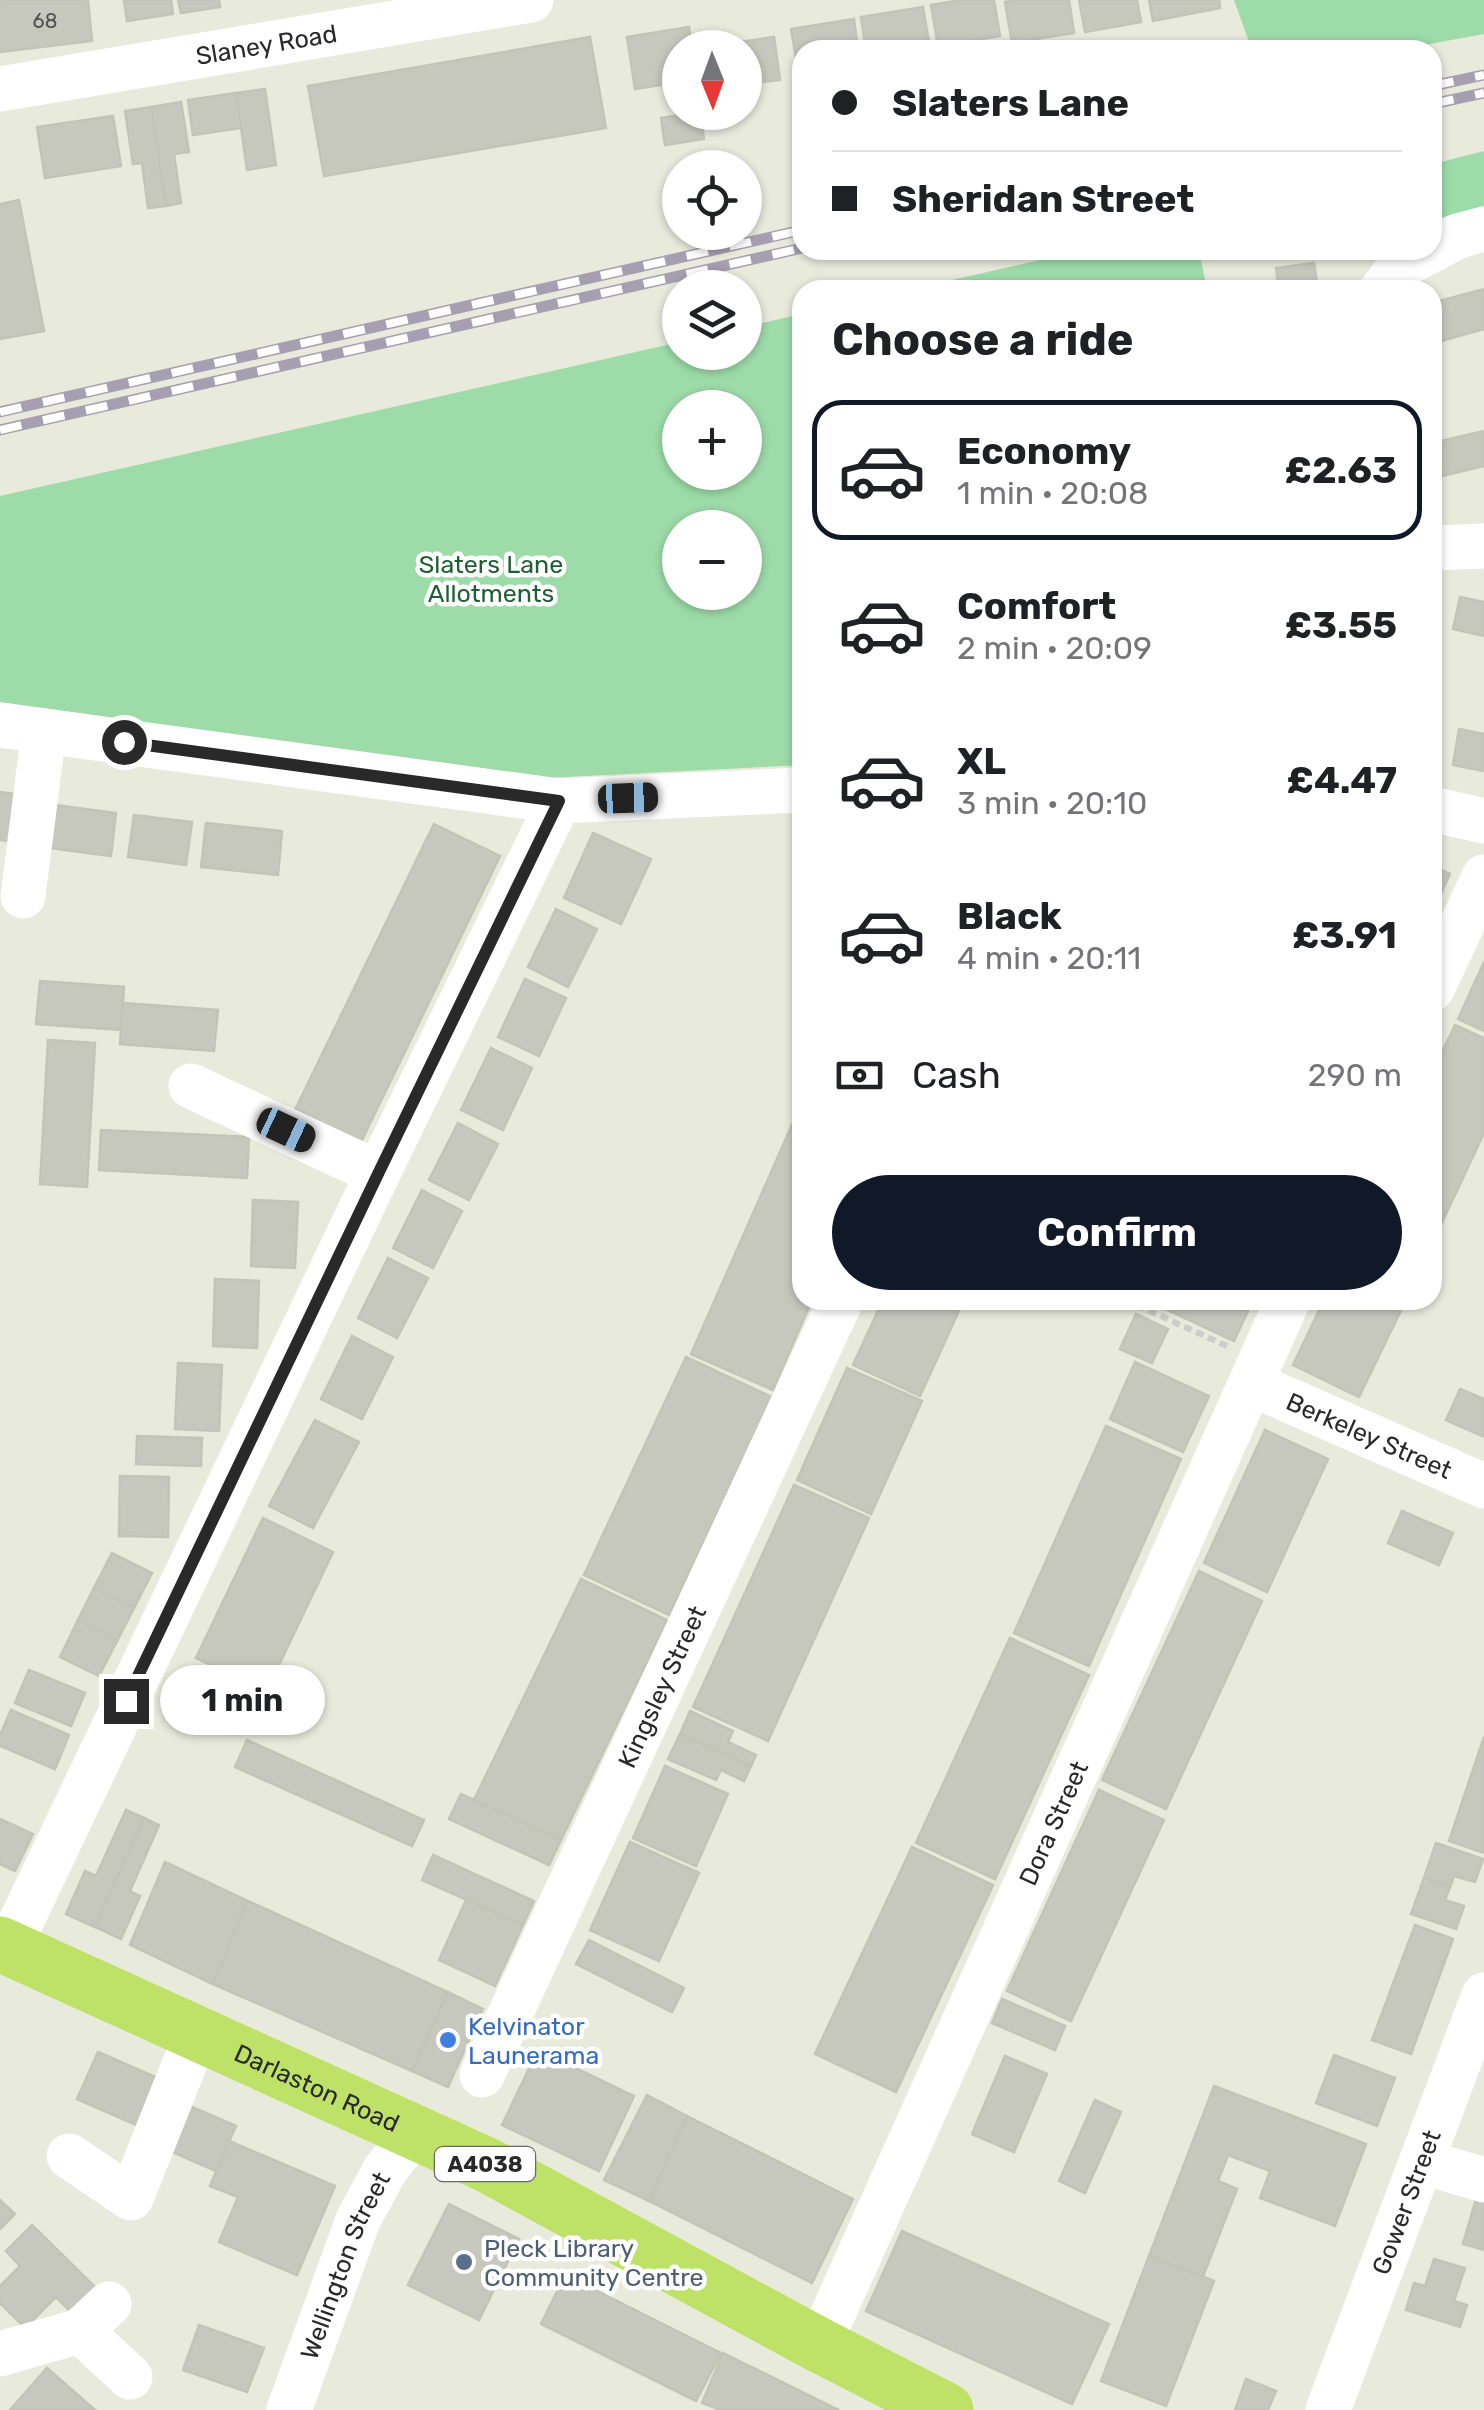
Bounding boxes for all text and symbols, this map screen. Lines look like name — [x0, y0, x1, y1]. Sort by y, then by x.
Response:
house number: 68 — [33, 9, 57, 33]
street label: Slaney Road — [194, 18, 339, 70]
north arrow — [662, 30, 762, 130]
map controls — [662, 30, 762, 610]
text: Slaters Lane — [892, 80, 1129, 126]
button: locate — [662, 150, 762, 250]
text: Sheridan Street — [892, 176, 1194, 222]
button: layers — [662, 270, 762, 370]
text: Choose a ride — [832, 313, 1134, 366]
button: + — [662, 390, 762, 490]
icon: car — [837, 425, 927, 515]
text: Economy — [957, 428, 1131, 474]
text: £2.63 — [1285, 447, 1397, 493]
text: 1 min · 20:08 — [957, 474, 1148, 512]
button: − — [662, 510, 762, 610]
park label: Slaters Lane Allotments — [419, 550, 563, 608]
icon: car — [837, 580, 927, 670]
text: Comfort — [957, 583, 1116, 629]
text: £3.55 — [1285, 602, 1397, 648]
text: 2 min · 20:09 — [957, 629, 1152, 667]
route start — [102, 720, 147, 765]
icon: car — [837, 735, 927, 825]
text: XL — [957, 738, 1006, 784]
text: £4.47 — [1287, 757, 1397, 803]
car — [597, 782, 659, 814]
text: 3 min · 20:10 — [957, 784, 1147, 822]
icon: car — [837, 890, 927, 980]
text: Black — [957, 893, 1062, 939]
text: £3.91 — [1292, 912, 1397, 958]
text: 4 min · 20:11 — [957, 939, 1141, 977]
icon: cash — [832, 1048, 887, 1103]
text: Cash — [912, 1052, 1001, 1098]
text: 290 m — [1308, 1056, 1402, 1094]
car — [252, 1104, 320, 1156]
button: Confirm — [832, 1175, 1402, 1290]
street label: Berkeley Street — [1282, 1386, 1457, 1485]
street label: Kingsley Street — [612, 1601, 712, 1772]
callout: 1 min — [161, 1666, 326, 1736]
route end — [104, 1679, 149, 1724]
text: 1 min — [202, 1681, 283, 1719]
street label: Dora Street — [1013, 1756, 1094, 1890]
place label: Kelvinator Launerama — [468, 2012, 599, 2070]
marker: Kelvinator Launerama — [437, 2029, 459, 2051]
street label: Darlaston Road — [230, 2038, 404, 2138]
street label: Gower Street — [1366, 2126, 1447, 2279]
road number: A4038 — [435, 2147, 535, 2181]
street label: Wellington Street — [294, 2167, 396, 2363]
place label: Pleck Library Community Centre — [484, 2234, 703, 2292]
marker: Pleck Library Community Centre — [453, 2251, 475, 2273]

